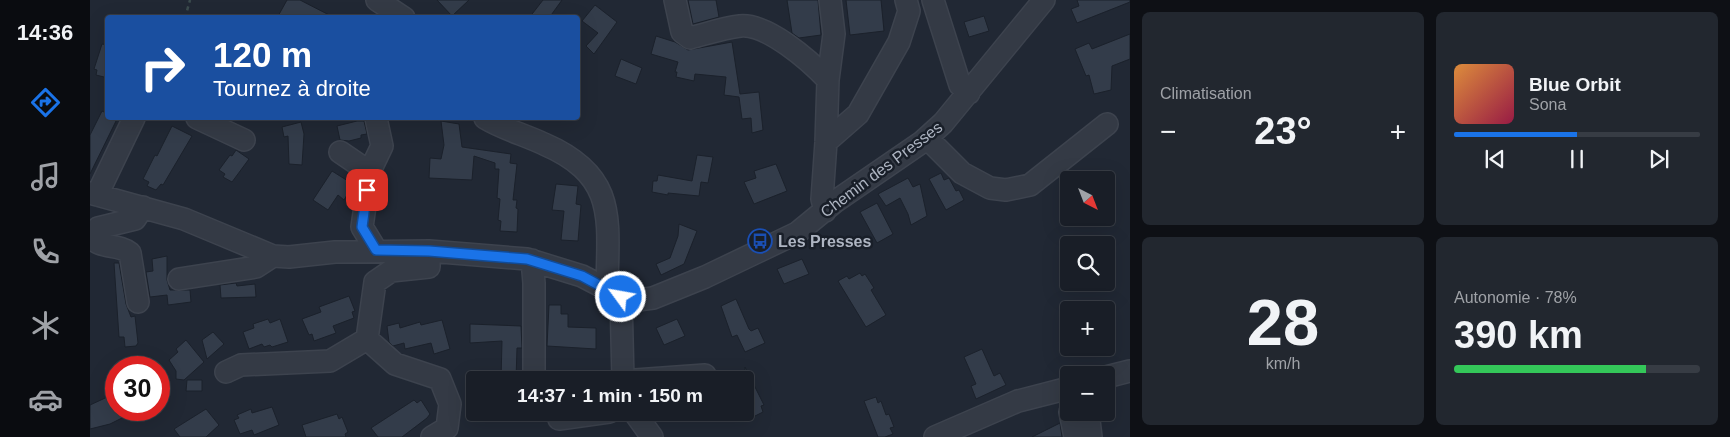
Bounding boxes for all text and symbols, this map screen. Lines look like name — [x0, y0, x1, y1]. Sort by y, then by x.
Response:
text: 14:36 — [17, 20, 73, 45]
icon: right — [130, 35, 195, 100]
text: 120 m — [213, 35, 312, 74]
text: Blue Orbit — [1529, 74, 1621, 95]
text: Tournez à droite — [213, 76, 371, 101]
icon: directions — [28, 85, 63, 120]
text: Climatisation — [1160, 85, 1252, 102]
text: Sona — [1529, 96, 1566, 113]
text: 23° — [1254, 110, 1312, 152]
text: − — [1160, 116, 1176, 147]
text: + — [1390, 116, 1406, 147]
street label: Chemin des Presses — [817, 118, 945, 221]
icon: previous — [1481, 145, 1509, 173]
icon: pause — [1563, 145, 1591, 173]
icon: next — [1645, 145, 1673, 173]
icon: music — [28, 159, 63, 194]
pin — [346, 169, 388, 211]
north arrow — [1060, 171, 1115, 226]
map controls — [1060, 171, 1115, 421]
icon: arrive — [353, 176, 381, 204]
bus stop icon: Les Presses — [747, 228, 773, 254]
place label: Les Presses — [778, 233, 872, 250]
icon: phone — [28, 234, 63, 269]
button: search — [1060, 236, 1115, 291]
position arrow — [594, 270, 646, 322]
text: 28 — [1247, 286, 1319, 359]
text: Autonomie · 78% — [1454, 289, 1577, 306]
button: + — [1060, 301, 1115, 356]
icon: climate — [28, 308, 63, 343]
text: 390 km — [1454, 314, 1583, 356]
text: km/h — [1266, 355, 1300, 372]
speed limit sign: 30 — [105, 356, 170, 421]
button: − — [1060, 366, 1115, 421]
icon: car — [28, 382, 63, 417]
text: 14:37 · 1 min · 150 m — [517, 385, 703, 406]

